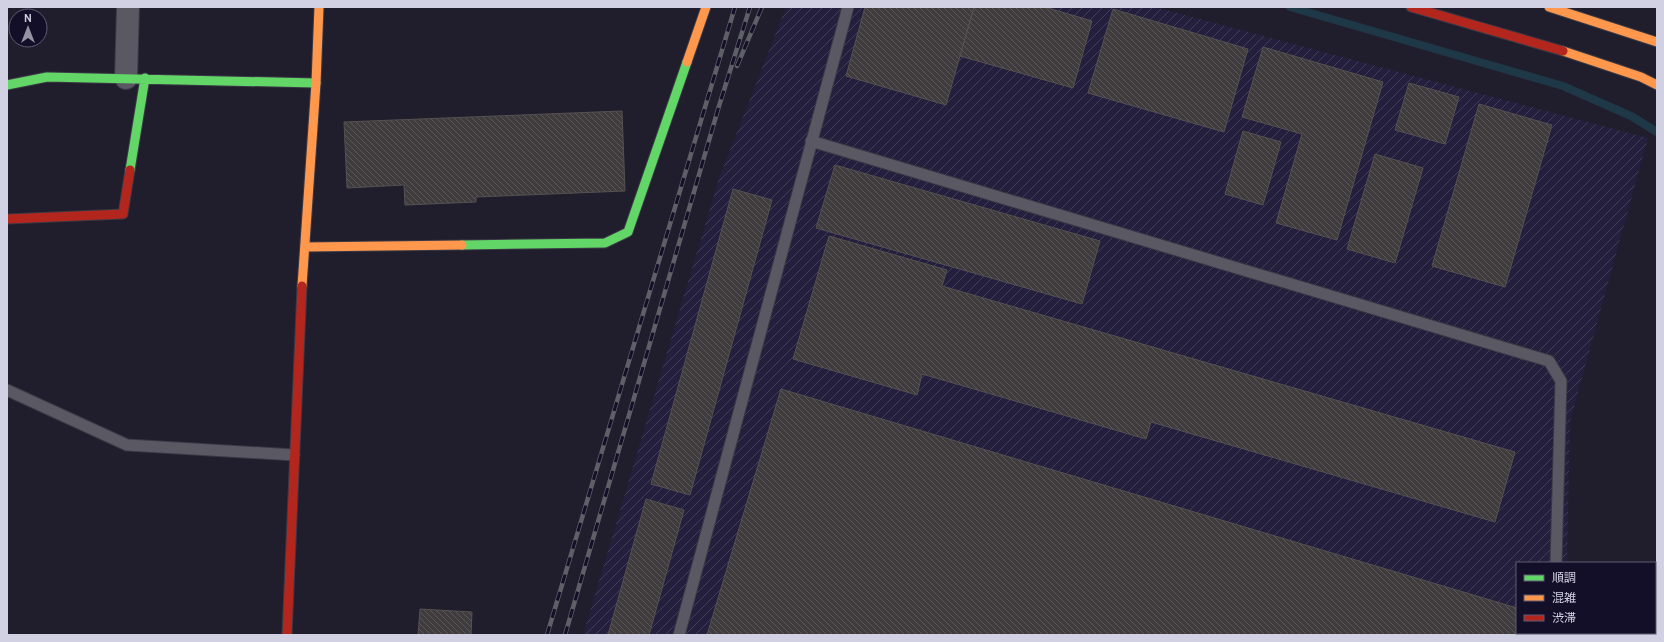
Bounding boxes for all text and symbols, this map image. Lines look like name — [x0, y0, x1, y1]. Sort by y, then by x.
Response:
north arrow — [8, 8, 48, 48]
text: N — [24, 11, 32, 25]
legend — [1516, 562, 1656, 634]
text: 順調 — [1552, 570, 1576, 585]
text: 混雑 — [1552, 590, 1576, 605]
text: 渋滞 — [1552, 610, 1576, 625]

